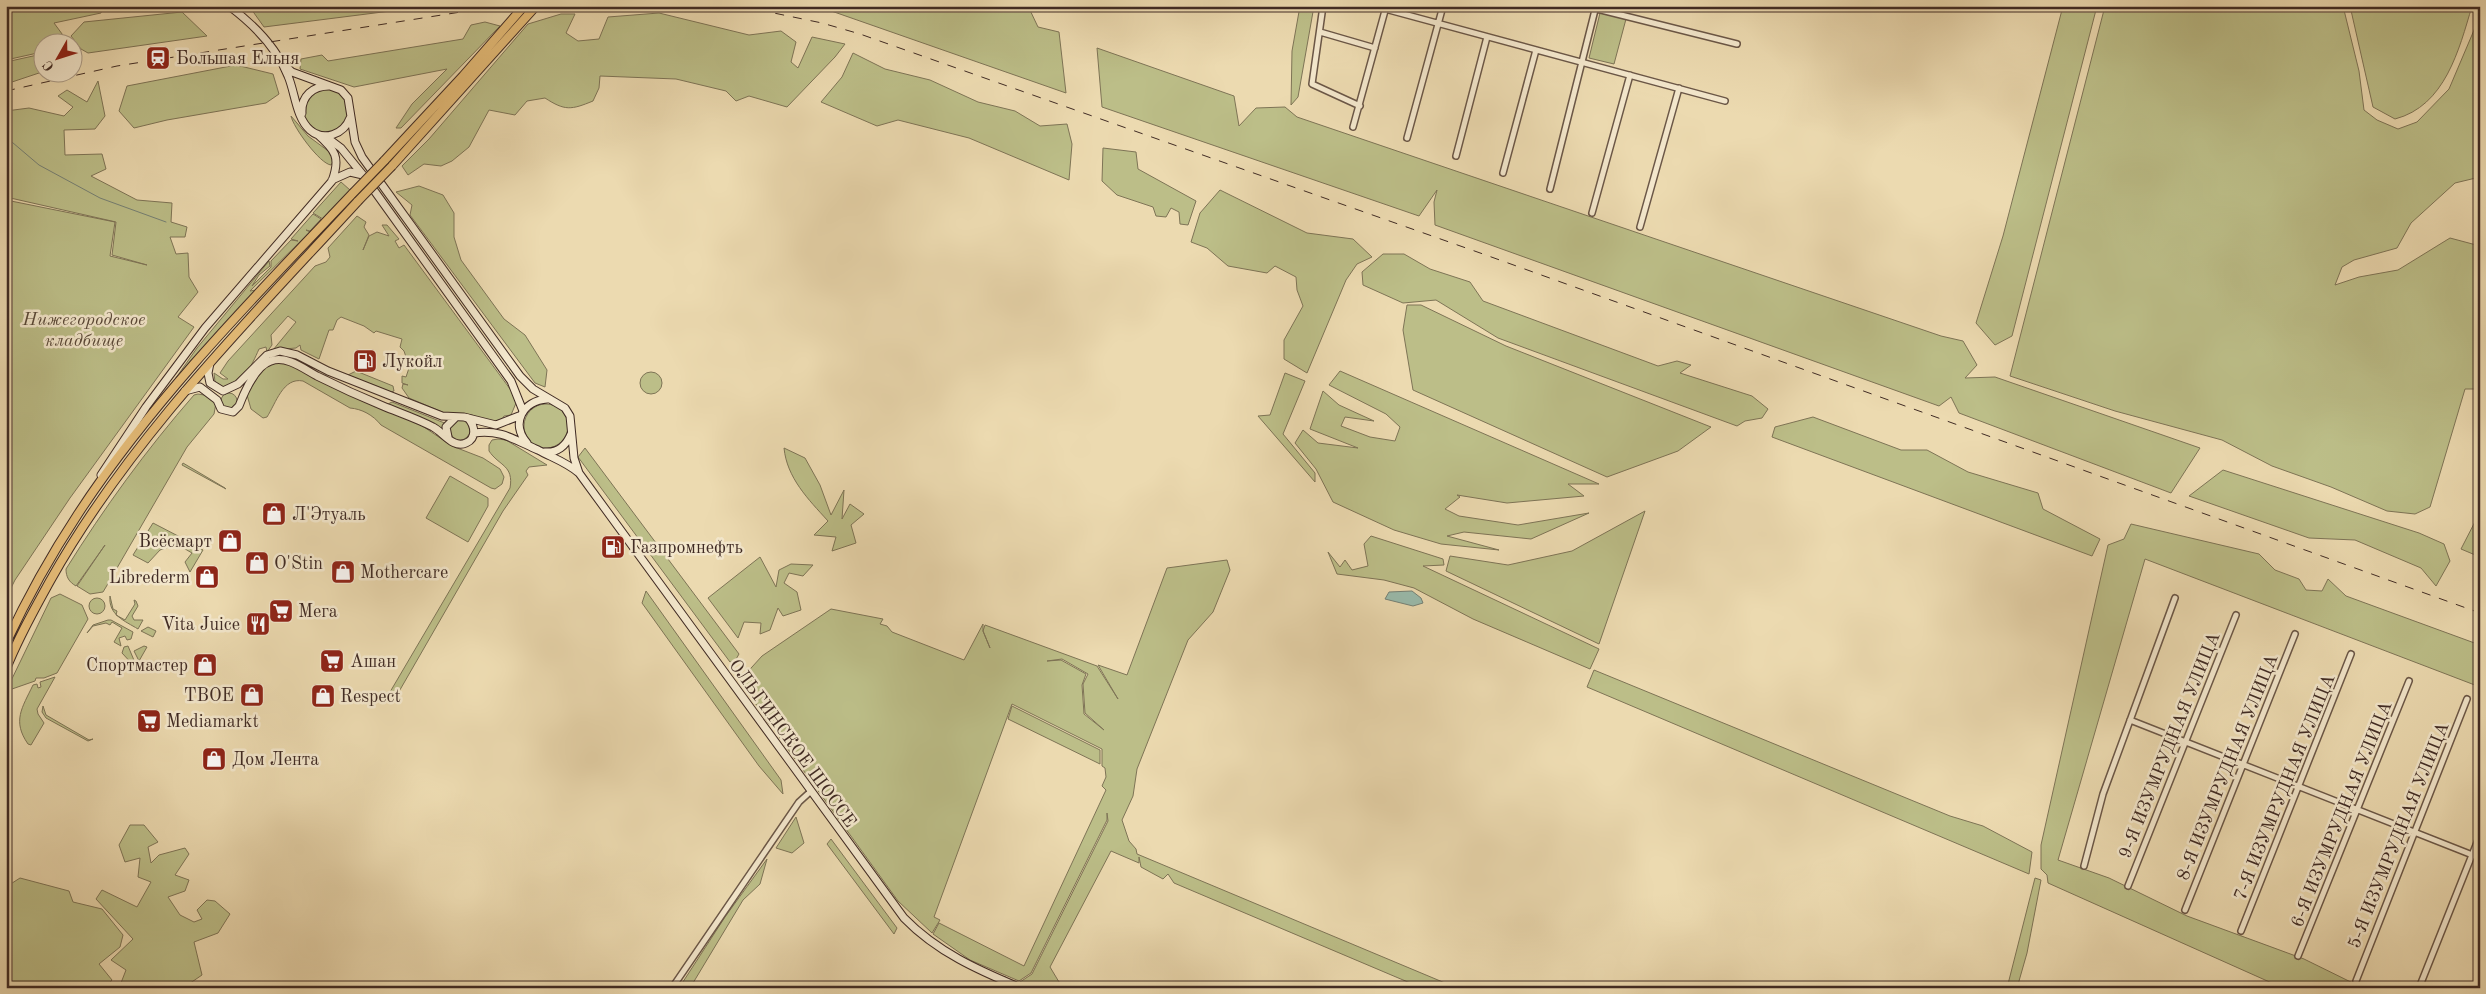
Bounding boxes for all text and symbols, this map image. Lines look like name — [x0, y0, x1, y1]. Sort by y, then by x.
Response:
north arrow — [32, 32, 82, 82]
station icon: Большая Ельня — [145, 45, 171, 71]
place label: Большая Ельня — [176, 50, 299, 68]
text: С — [40, 58, 57, 74]
park label: Нижегородское кладбище — [22, 311, 145, 350]
fuel station icon: Лукойл — [352, 348, 378, 374]
place label: Лукойл — [382, 353, 442, 371]
shop icon: Л'Этуаль — [261, 501, 287, 527]
place label: Л'Этуаль — [292, 506, 366, 524]
shop icon: Всёсмарт — [217, 528, 243, 554]
place label: Всёсмарт — [139, 533, 212, 551]
fuel station icon: Газпромнефть — [600, 534, 626, 560]
place label: Газпромнефть — [630, 539, 743, 558]
shop icon: O'Stin — [244, 550, 270, 576]
place label: O'Stin — [274, 555, 323, 573]
shop icon: Mothercare — [330, 559, 356, 585]
shop icon: Librederm — [194, 564, 220, 590]
place label: Mothercare — [360, 564, 448, 582]
place label: Librederm — [109, 569, 190, 587]
supermarket icon: Мега — [268, 598, 294, 624]
place label: Мега — [298, 603, 338, 621]
restaurant icon: Vita Juice — [245, 611, 271, 637]
place label: Vita Juice — [161, 616, 240, 634]
street label: 9-Я ИЗУМРУДНАЯ УЛИЦА — [2116, 630, 2224, 861]
supermarket icon: Ашан — [319, 648, 345, 674]
shop icon: Спортмастер — [192, 652, 218, 678]
street label: 8-Я ИЗУМРУДНАЯ УЛИЦА — [2174, 652, 2282, 883]
place label: Ашан — [350, 653, 396, 671]
street label: ОЛЬГИНСКОЕ ШОССЕ — [725, 656, 859, 831]
place label: Спортмастер — [86, 657, 188, 675]
street label: 7-Я ИЗУМРУДНАЯ УЛИЦА — [2231, 672, 2339, 903]
shop icon: ТВОЕ — [239, 682, 265, 708]
shop icon: Respect — [310, 683, 336, 709]
place label: ТВОЕ — [184, 687, 234, 705]
place label: Respect — [340, 688, 401, 706]
street label: 6-Я ИЗУМРУДНАЯ УЛИЦА — [2288, 699, 2396, 930]
supermarket icon: Mediamarkt — [136, 708, 162, 734]
place label: Mediamarkt — [166, 713, 259, 731]
street label: 5-Я ИЗУМРУДНАЯ УЛИЦА — [2345, 720, 2453, 951]
shop icon: Дом Лента — [201, 746, 227, 772]
place label: Дом Лента — [232, 751, 319, 769]

